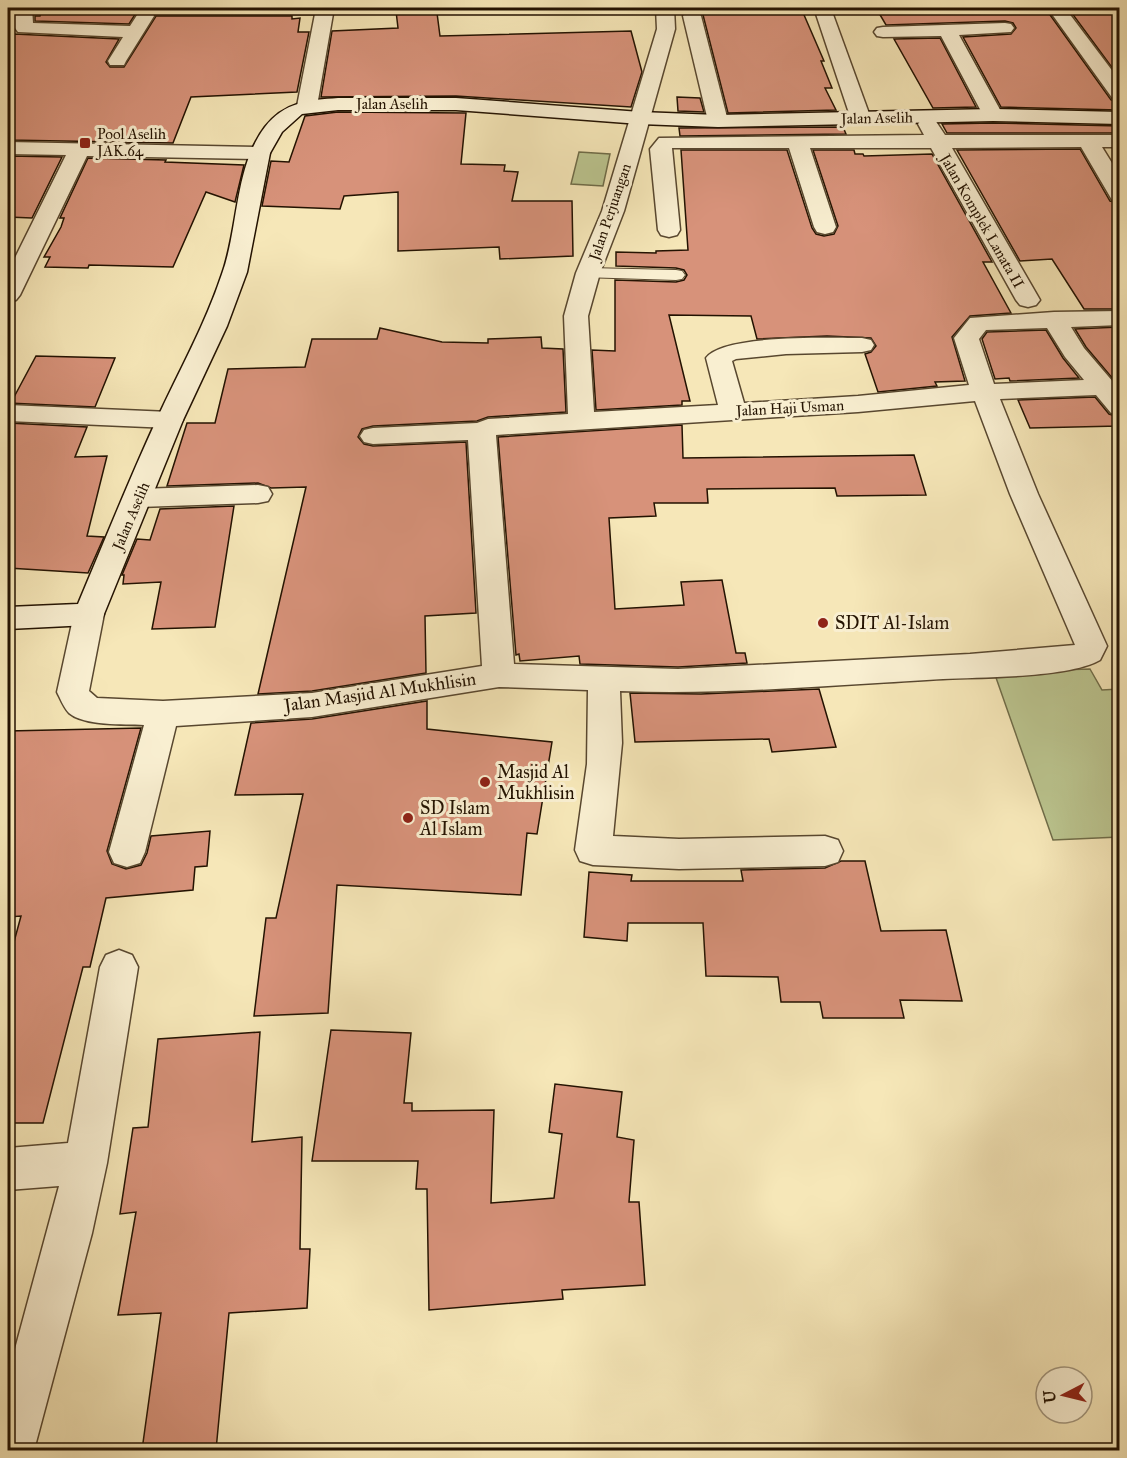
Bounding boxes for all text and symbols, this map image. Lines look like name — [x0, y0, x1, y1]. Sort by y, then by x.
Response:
street label: Jalan Aselih — [354, 95, 429, 114]
street label: Jalan Aselih — [839, 108, 914, 129]
place label: Pool Aselih JAK.64 — [95, 125, 167, 161]
marker: Pool Aselih JAK.64 — [78, 136, 92, 150]
street label: Jalan Komplek Lanata II — [934, 149, 1028, 292]
street label: Jalan Perjuangan — [584, 161, 636, 265]
street label: Jalan Haji Usman — [734, 396, 845, 421]
street label: Jalan Aselih — [108, 479, 155, 555]
place label: SDIT Al-Islam — [835, 612, 949, 634]
marker: SDIT Al-Islam — [816, 616, 830, 630]
street label: Jalan Masjid Al Mukhlisin — [281, 668, 478, 718]
place label: Masjid Al Mukhlisin — [497, 761, 575, 804]
marker: Masjid Al Mukhlisin — [478, 775, 492, 789]
place label: SD Islam Al Islam — [419, 797, 490, 840]
marker: SD Islam Al Islam — [401, 811, 415, 825]
north arrow — [1034, 1365, 1094, 1425]
text: U — [1039, 1389, 1060, 1404]

